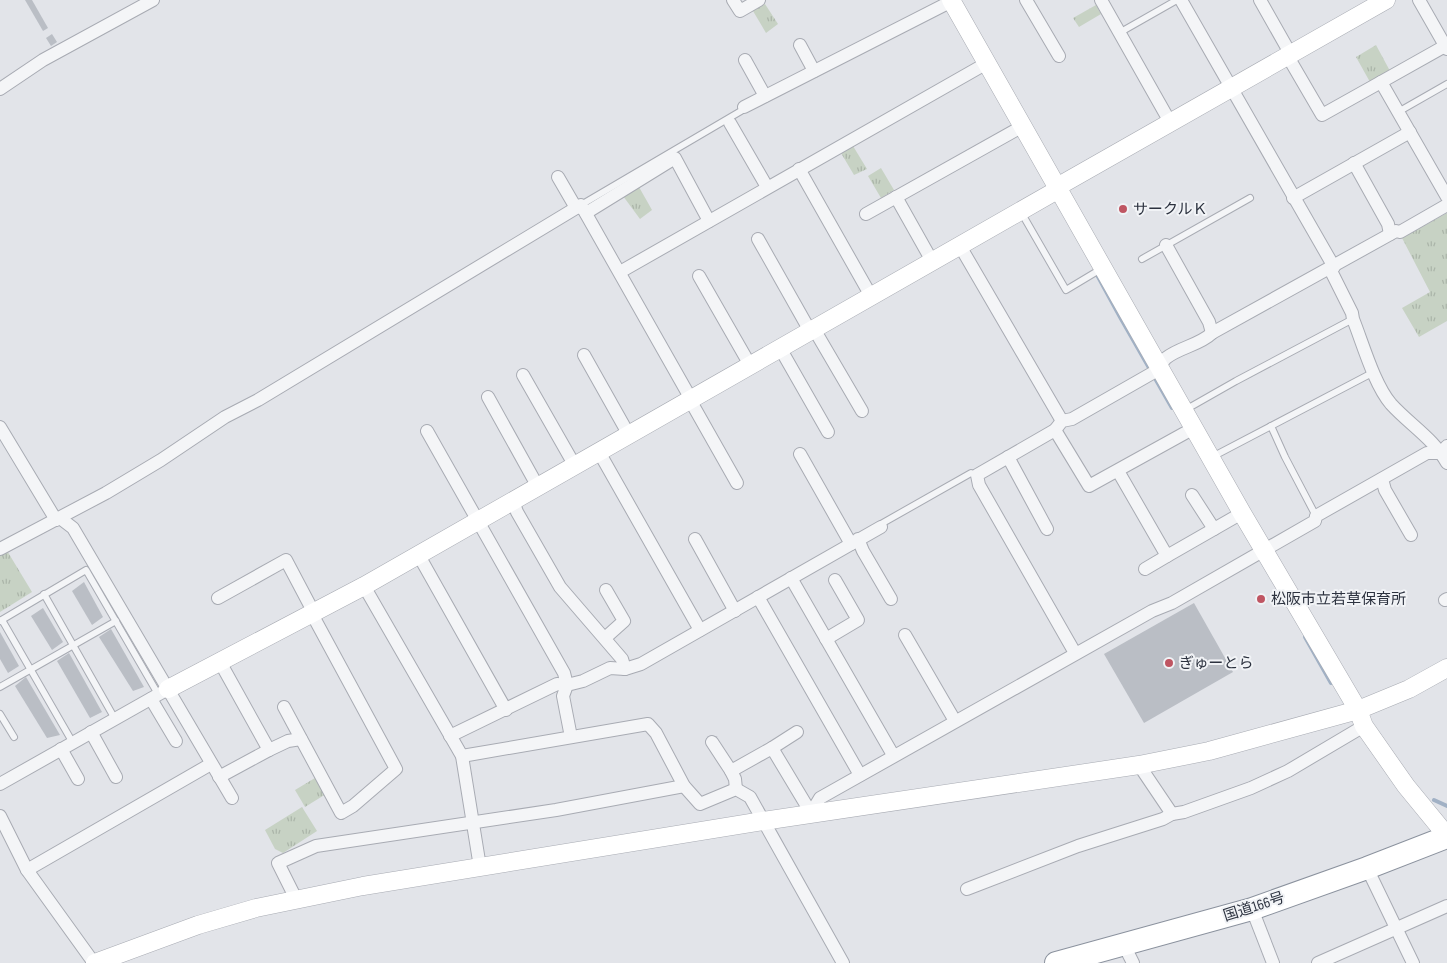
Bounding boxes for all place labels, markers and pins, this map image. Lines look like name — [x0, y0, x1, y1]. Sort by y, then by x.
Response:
place label: サークルＫ — [1133, 200, 1208, 219]
marker: サークルＫ — [1117, 203, 1129, 215]
place label: 松阪市立若草保育所 — [1271, 590, 1406, 609]
marker: 松阪市立若草保育所 — [1255, 593, 1267, 605]
place label: ぎゅーとら — [1179, 654, 1254, 673]
marker: ぎゅーとら — [1163, 657, 1175, 669]

